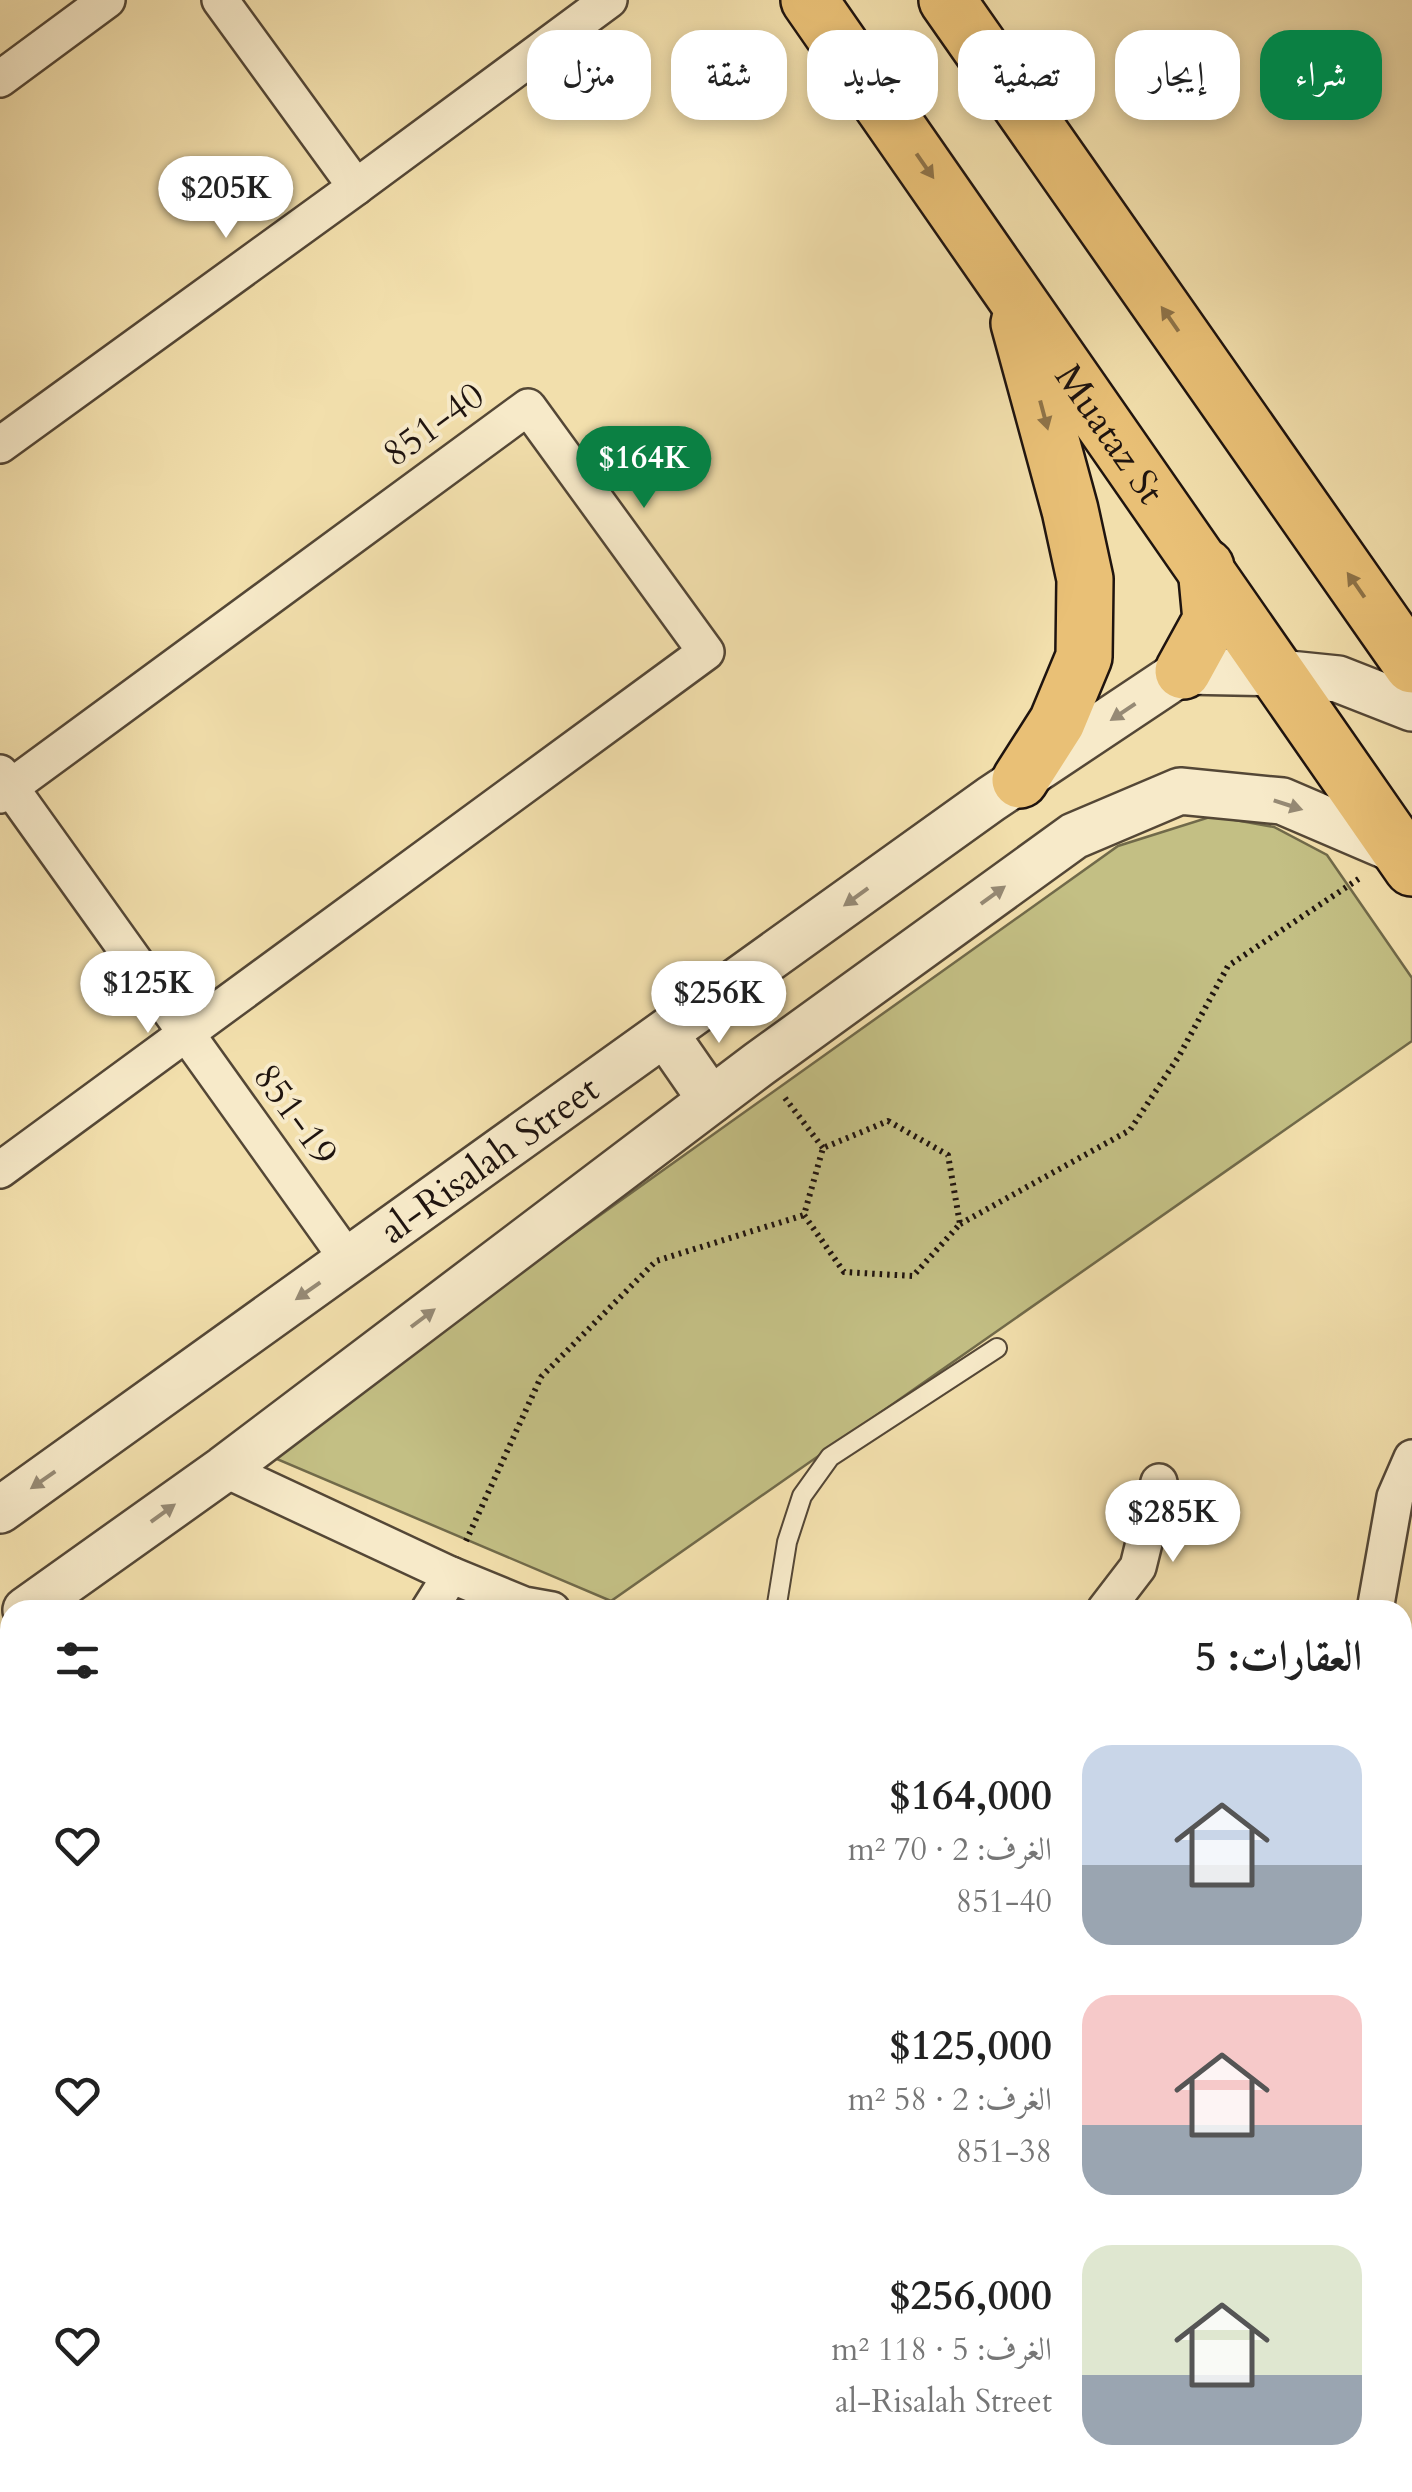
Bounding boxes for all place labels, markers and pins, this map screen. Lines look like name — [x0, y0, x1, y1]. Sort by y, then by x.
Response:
pin: $205K — [156, 156, 296, 241]
pin: $164K — [574, 426, 714, 511]
pin: $125K — [78, 951, 218, 1036]
pin: $256K — [649, 961, 789, 1046]
pin: $285K — [1103, 1480, 1243, 1565]

